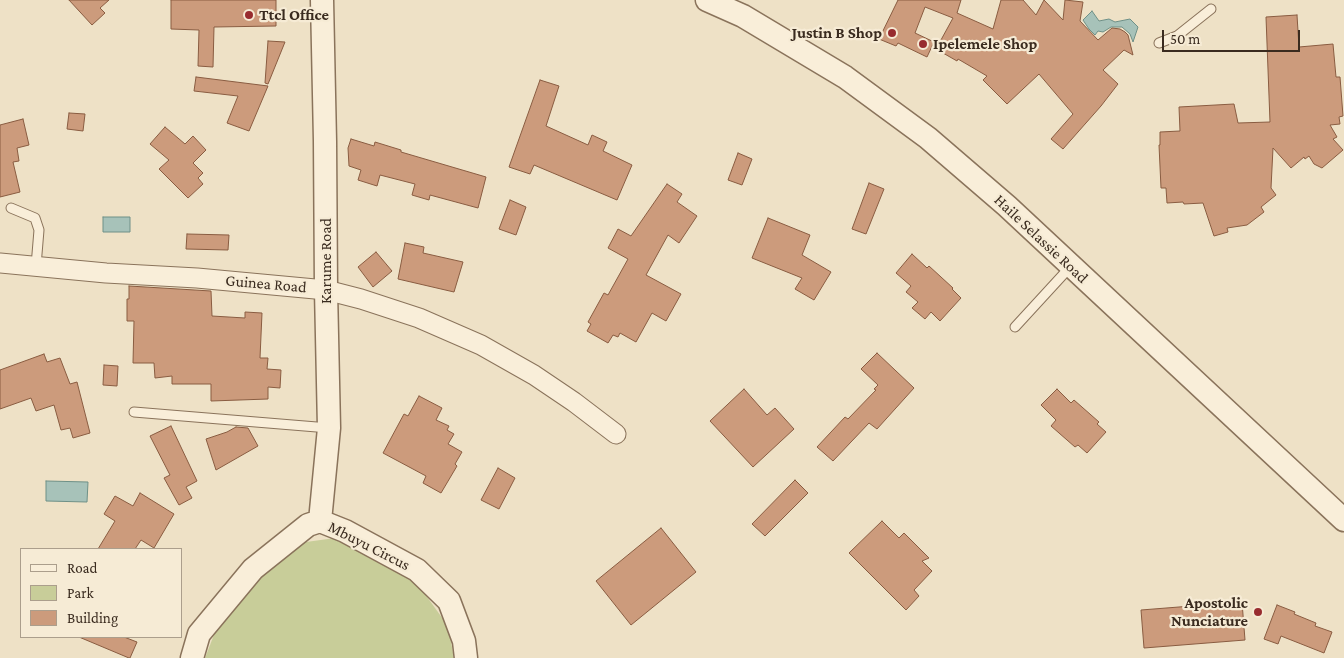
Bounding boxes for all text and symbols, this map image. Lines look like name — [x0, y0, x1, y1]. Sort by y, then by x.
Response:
place label: Ttcl Office — [259, 5, 329, 25]
marker: Ttcl Office — [243, 9, 255, 21]
scale bar — [1164, 20, 1302, 52]
place label: Justin B Shop — [792, 23, 882, 43]
marker: Justin B Shop — [886, 27, 898, 39]
text: 50 m — [1170, 31, 1200, 47]
place label: Ipelemele Shop — [933, 34, 1037, 54]
marker: Ipelemele Shop — [917, 38, 929, 50]
street label: Haile Selassie Road — [990, 190, 1092, 288]
street label: Karume Road — [316, 218, 336, 304]
street label: Guinea Road — [225, 271, 307, 297]
street label: Mbuyu Circus — [325, 517, 413, 575]
legend — [20, 548, 182, 638]
text: Road — [67, 560, 97, 576]
text: Park — [67, 585, 94, 601]
place label: Apostolic Nunciature — [1171, 593, 1248, 631]
marker: Apostolic Nunciature — [1252, 606, 1264, 618]
text: Building — [67, 610, 118, 626]

